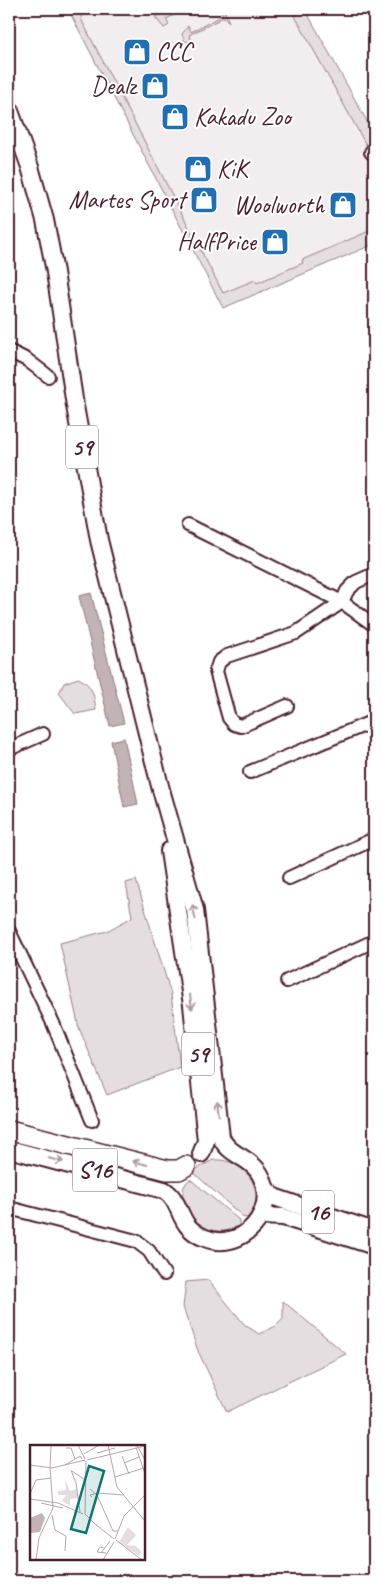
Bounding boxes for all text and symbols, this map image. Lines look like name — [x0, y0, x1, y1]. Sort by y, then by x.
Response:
place label: CCC — [156, 36, 195, 68]
shop icon: CCC — [122, 37, 152, 67]
place label: Dealz — [91, 70, 138, 102]
shop icon: Dealz — [140, 71, 170, 101]
place label: Kakadu Zoo — [194, 101, 294, 133]
shop icon: Kakadu Zoo — [160, 102, 190, 132]
place label: KiK — [217, 153, 251, 185]
shop icon: KiK — [183, 154, 213, 184]
place label: Martes Sport — [68, 184, 189, 216]
shop icon: Martes Sport — [189, 185, 219, 215]
place label: Woolworth — [234, 189, 326, 221]
shop icon: Woolworth — [328, 190, 358, 220]
place label: HalfPrice — [177, 226, 258, 258]
shop icon: HalfPrice — [260, 227, 290, 257]
road number: 59 — [66, 426, 98, 468]
one-way arrow — [189, 904, 199, 920]
one-way arrow — [187, 993, 197, 1009]
road number: 59 — [182, 1032, 214, 1076]
one-way arrow — [213, 1100, 223, 1116]
road number: S16 — [72, 1148, 118, 1192]
one-way arrow — [48, 1156, 64, 1165]
one-way arrow — [132, 1157, 148, 1167]
road number: 16 — [302, 1190, 334, 1234]
inset map — [30, 1445, 145, 1560]

